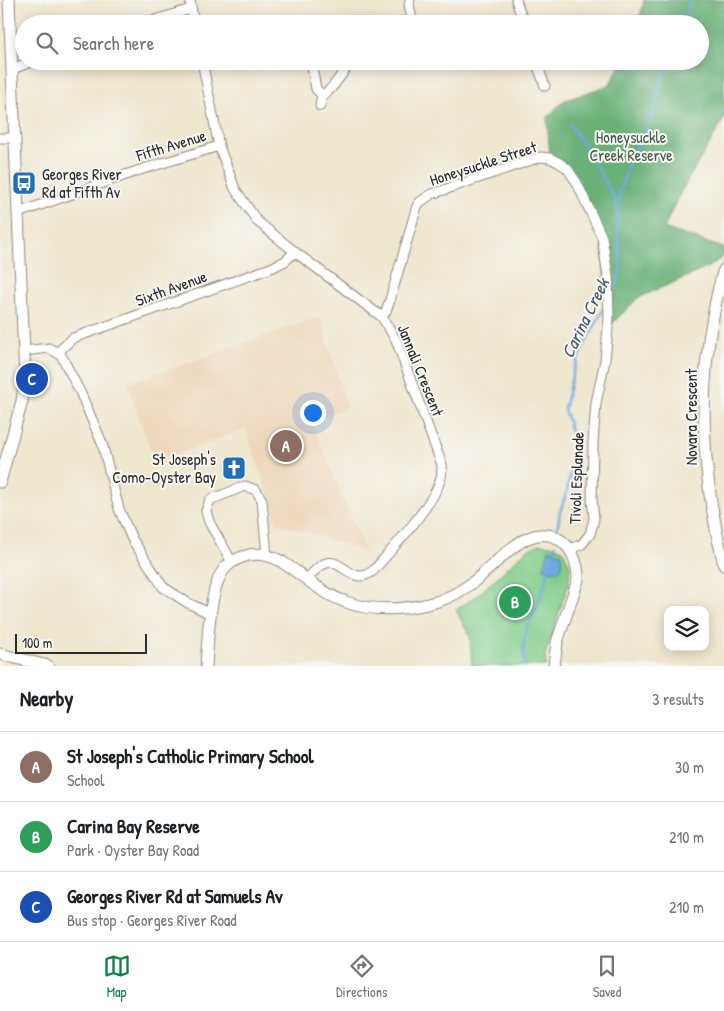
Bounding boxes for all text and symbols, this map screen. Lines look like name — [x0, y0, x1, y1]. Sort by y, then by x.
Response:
search box — [15, 15, 709, 70]
icon: search — [33, 29, 61, 57]
text: Search here — [73, 30, 154, 56]
street label: Fifth Avenue — [132, 124, 209, 166]
park label: Honeysuckle Creek Reserve — [589, 126, 673, 166]
street label: Honeysuckle Street — [427, 135, 540, 191]
place label: Georges River Rd at Fifth Av — [42, 163, 122, 203]
bus stop icon: Georges River Rd at Fifth Av — [11, 170, 37, 196]
street label: Sixth Avenue — [132, 265, 210, 311]
water label: Carina Creek — [555, 273, 616, 362]
street label: Jannali Crescent — [393, 321, 450, 420]
pin: C — [16, 360, 48, 398]
street label: Novara Crescent — [680, 368, 702, 465]
your location — [300, 400, 326, 426]
pin: A — [270, 427, 302, 465]
street label: Tivoli Esplanade — [563, 431, 589, 524]
place label: St Joseph's Como-Oyster Bay — [112, 448, 216, 488]
church icon: St Joseph's Como-Oyster Bay — [221, 455, 247, 481]
pin: B — [499, 583, 531, 621]
map controls — [664, 606, 709, 651]
button: layers — [664, 606, 709, 651]
scale bar — [15, 631, 148, 654]
text: 100 m — [22, 633, 52, 652]
text: Nearby — [20, 684, 73, 713]
text: 3 results — [652, 688, 704, 710]
text: St Joseph's Catholic Primary School — [67, 743, 313, 769]
text: A — [32, 756, 40, 778]
text: 30 m — [675, 756, 704, 778]
text: School — [67, 769, 104, 791]
text: Carina Bay Reserve — [67, 813, 200, 839]
text: B — [32, 826, 40, 848]
text: 210 m — [669, 826, 704, 848]
text: Park · Oyster Bay Road — [67, 839, 199, 861]
text: Georges River Rd at Samuels Av — [67, 883, 283, 909]
text: C — [32, 896, 40, 918]
text: 210 m — [669, 896, 704, 918]
text: Bus stop · Georges River Road — [67, 909, 237, 931]
tab: Map — [103, 952, 131, 1001]
tab: Directions — [336, 952, 387, 1001]
tab: Saved — [593, 952, 621, 1001]

